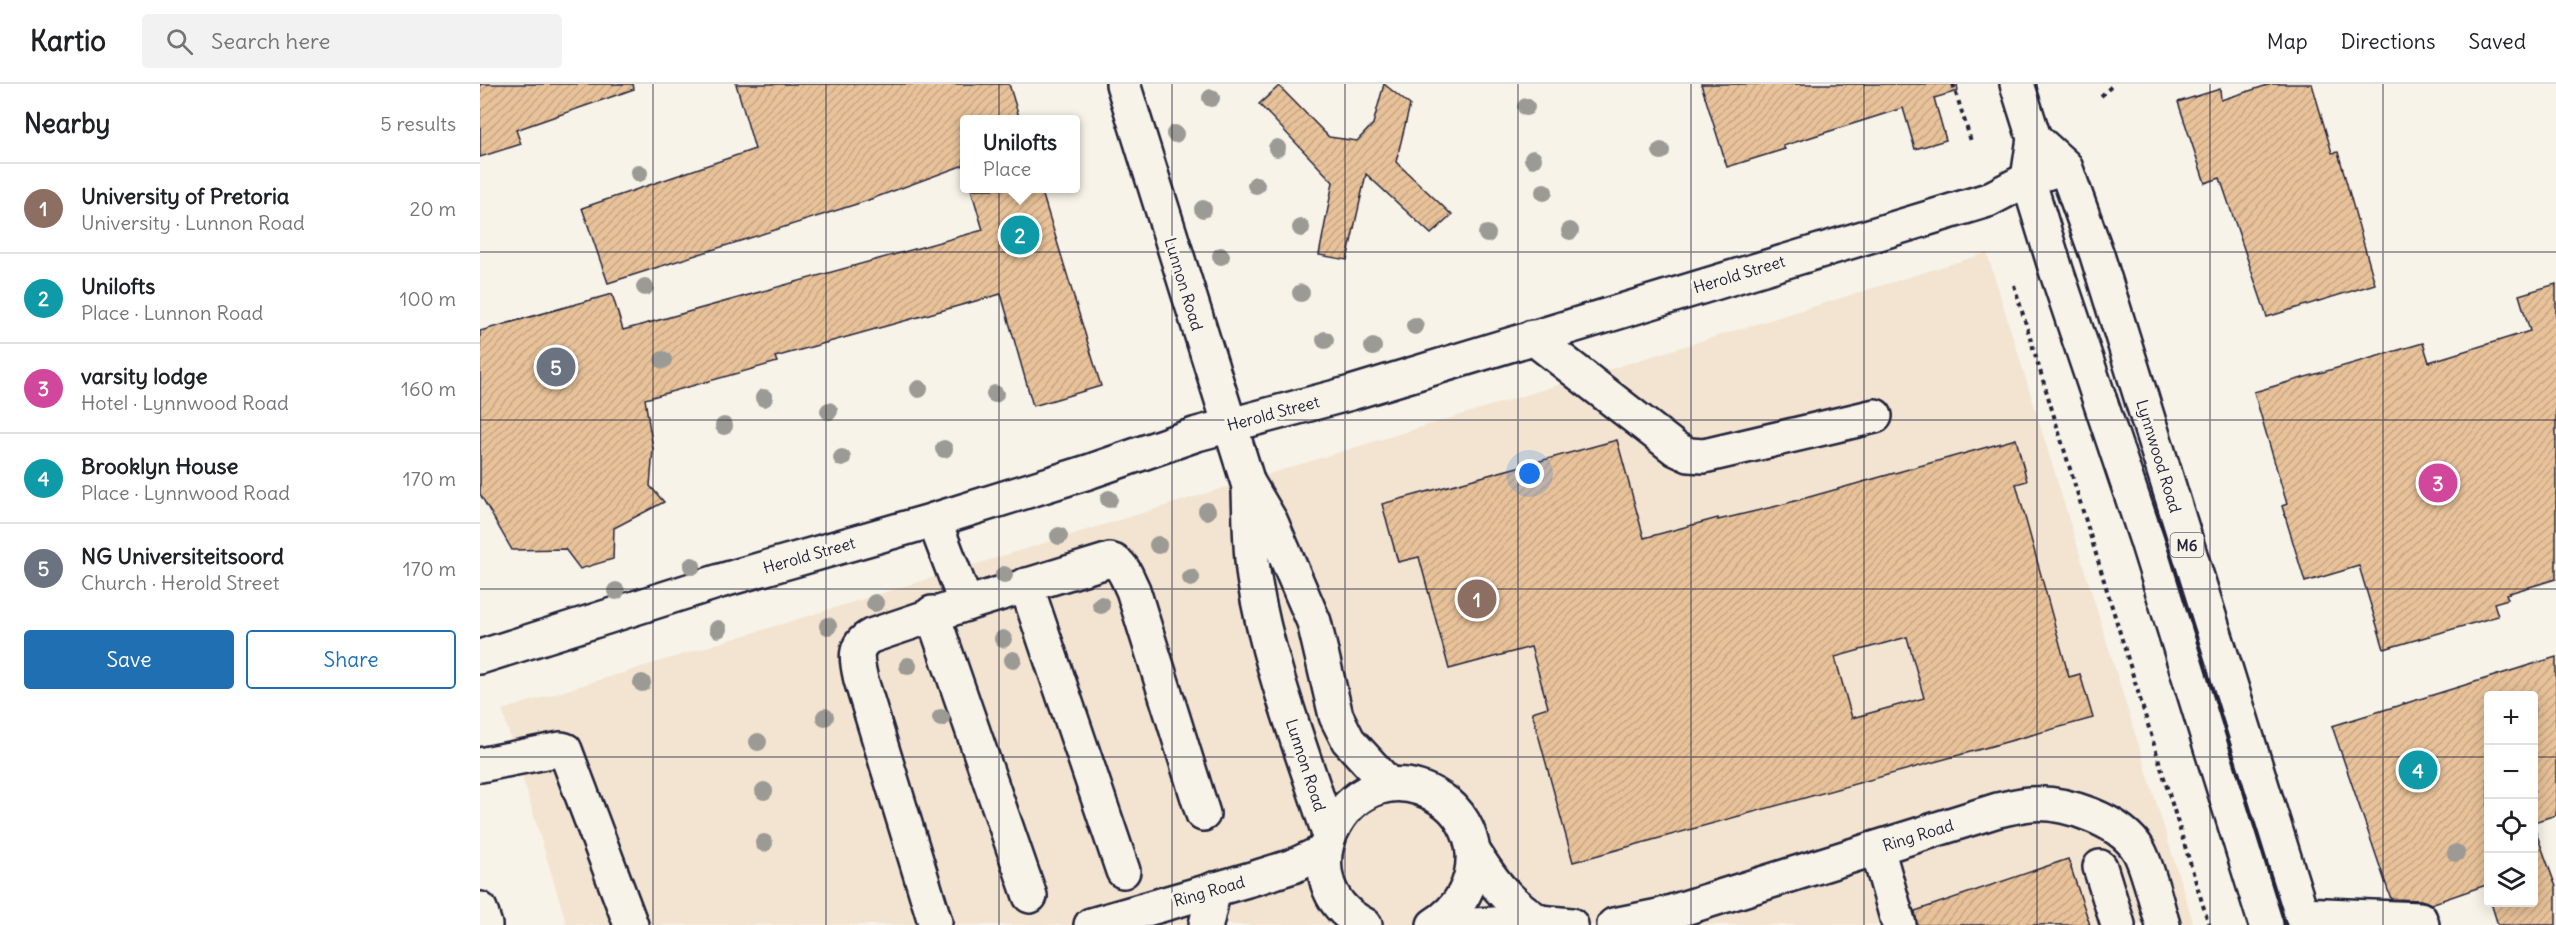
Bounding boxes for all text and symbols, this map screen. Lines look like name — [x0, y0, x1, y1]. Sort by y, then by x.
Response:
search box — [142, 14, 562, 68]
text: Kartio — [30, 23, 106, 59]
icon: search — [163, 25, 196, 58]
text: Search here — [211, 27, 330, 55]
text: Map — [2267, 28, 2308, 55]
text: Directions — [2341, 28, 2435, 55]
text: Saved — [2468, 28, 2526, 55]
text: Nearby — [24, 107, 110, 140]
text: 5 results — [380, 111, 456, 136]
popup — [960, 115, 1080, 193]
text: Unilofts — [983, 128, 1057, 156]
text: Place — [983, 156, 1031, 181]
text: University of Pretoria — [81, 182, 289, 210]
text: 1 — [40, 196, 47, 221]
text: 20 m — [410, 196, 456, 221]
text: University · Lunnon Road — [81, 210, 305, 235]
pin: 2 — [1000, 212, 1040, 258]
street label: Lunnon Road — [1160, 235, 1208, 333]
street label: Herold Street — [1691, 250, 1788, 297]
text: Unilofts — [81, 272, 155, 300]
text: 2 — [38, 286, 49, 311]
text: 100 m — [399, 286, 456, 311]
text: Place · Lunnon Road — [81, 300, 263, 325]
pin: 5 — [536, 344, 576, 390]
text: varsity lodge — [81, 362, 208, 390]
text: 3 — [38, 376, 49, 401]
text: 160 m — [401, 376, 456, 401]
text: Hotel · Lynnwood Road — [81, 390, 289, 415]
street label: Herold Street — [1225, 391, 1322, 435]
street label: Lynnwood Road — [2132, 397, 2186, 515]
text: Brooklyn House — [81, 452, 238, 480]
your location — [1515, 459, 1544, 488]
pin: 3 — [2418, 460, 2458, 506]
text: 4 — [38, 466, 49, 491]
text: 170 m — [403, 466, 456, 491]
text: Place · Lynnwood Road — [81, 480, 290, 505]
street label: Herold Street — [761, 532, 858, 578]
road number: M6 — [2170, 533, 2204, 557]
text: NG Universiteitsoord — [81, 542, 284, 570]
text: 5 — [38, 556, 49, 581]
text: 170 m — [403, 556, 456, 581]
text: Church · Herold Street — [81, 570, 280, 595]
pin: 1 — [1458, 576, 1496, 622]
button: Save — [24, 630, 234, 689]
button: Share — [246, 630, 456, 689]
map controls — [2484, 691, 2538, 907]
button: + — [2484, 691, 2538, 745]
street label: Lunnon Road — [1282, 716, 1330, 814]
button: − — [2484, 745, 2538, 799]
pin: 4 — [2398, 748, 2438, 792]
button: locate — [2484, 799, 2538, 853]
street label: Ring Road — [1880, 815, 1956, 855]
button: layers — [2484, 853, 2538, 907]
street label: Ring Road — [1171, 871, 1247, 911]

